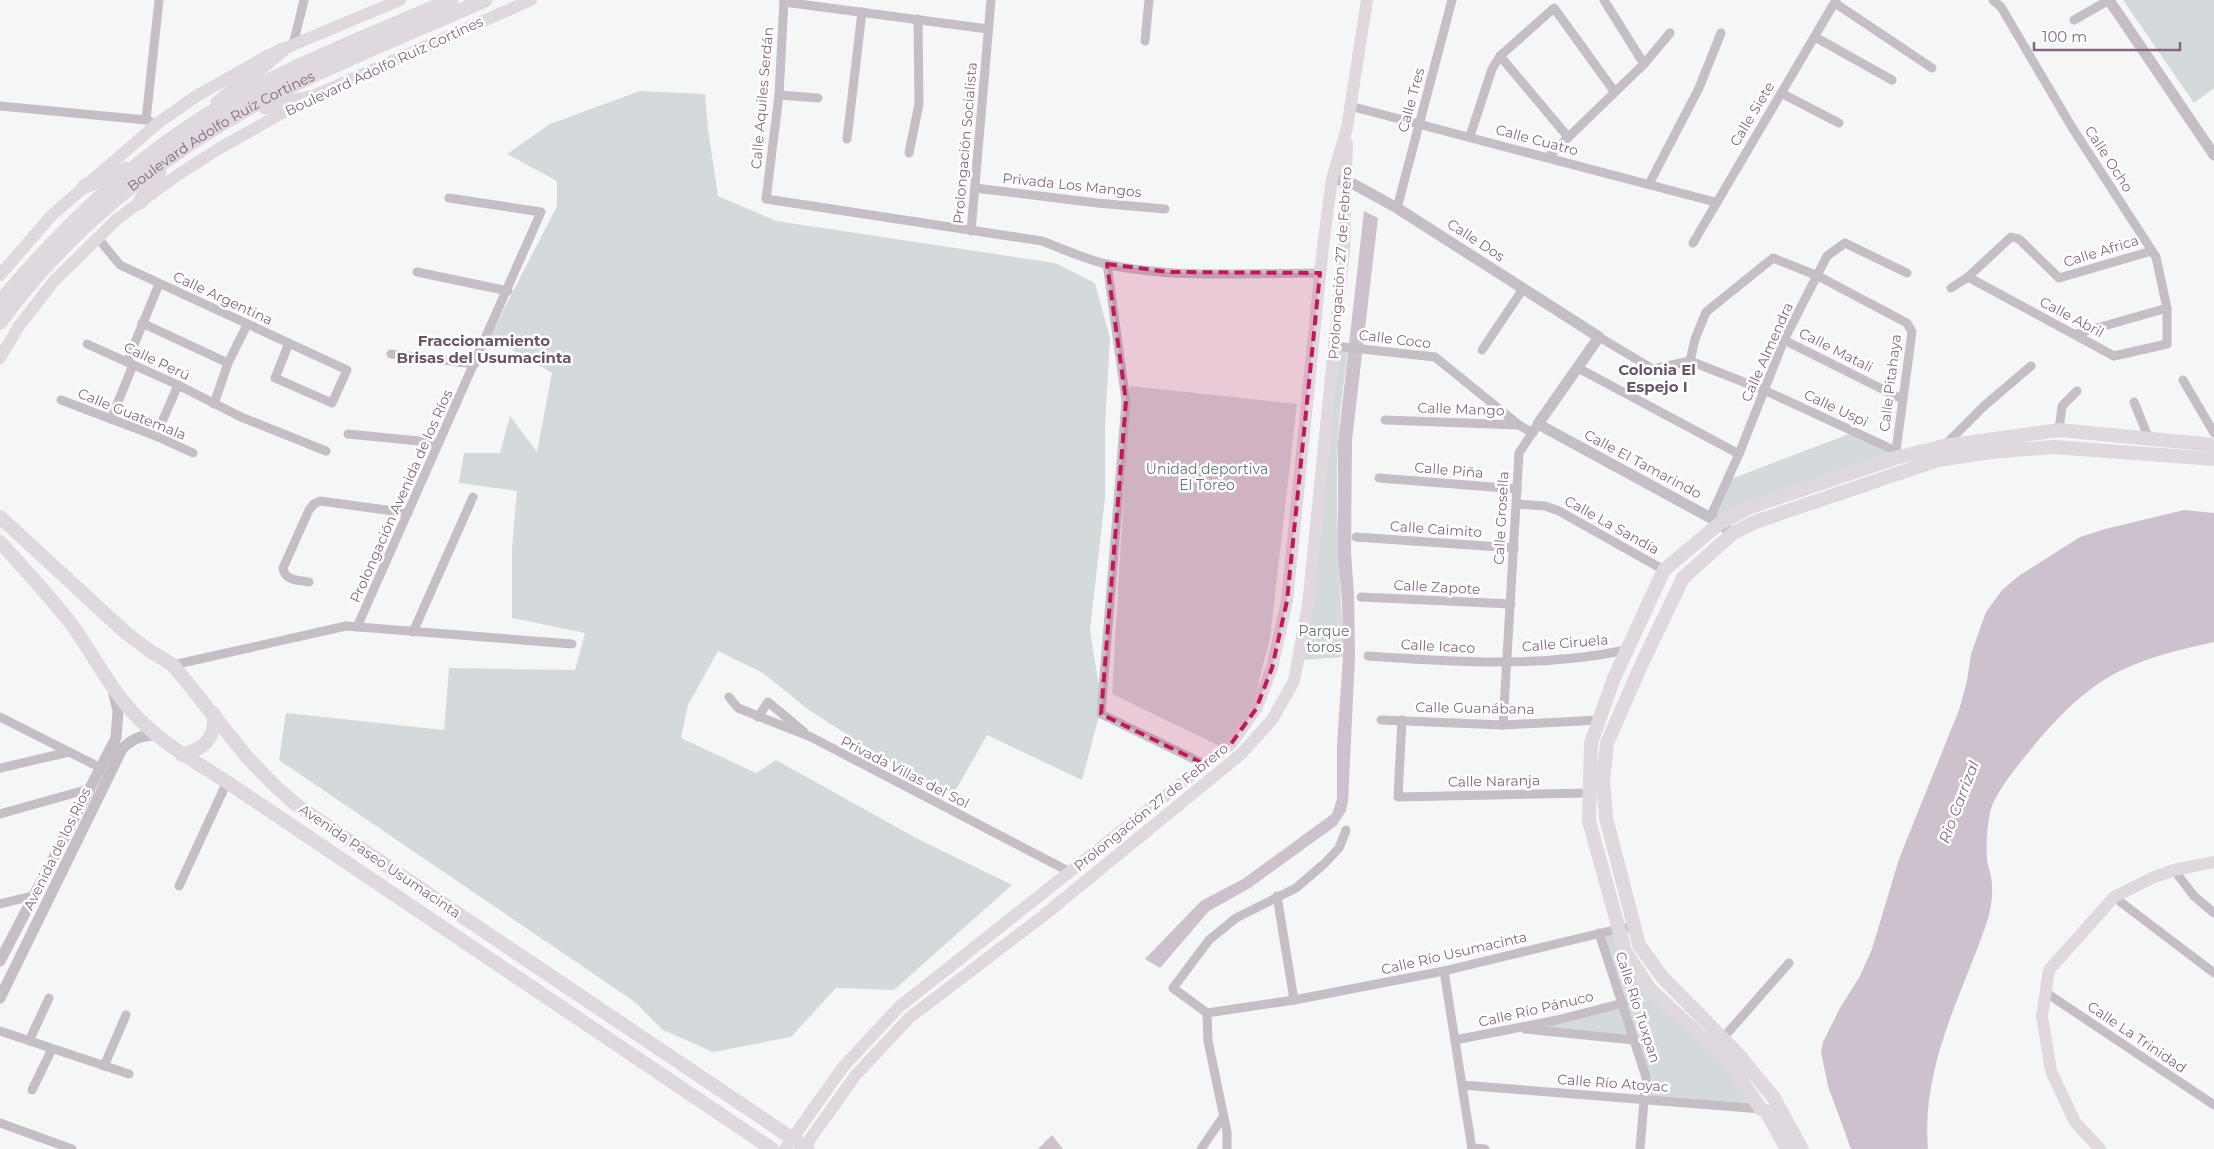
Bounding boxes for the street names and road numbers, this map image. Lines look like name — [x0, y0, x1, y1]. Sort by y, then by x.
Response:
street label: Boulevard Adolfo Ruiz Cortines — [282, 12, 486, 120]
street label: Calle Aquiles Serdán — [747, 26, 777, 170]
street label: Prolongación Socialista — [949, 61, 981, 225]
street label: Calle Tres — [1394, 65, 1428, 134]
street label: Boulevard Adolfo Ruíz Cortines — [124, 67, 318, 195]
street label: Calle Siete — [1726, 78, 1778, 150]
street label: Calle Cuatro — [1494, 120, 1581, 160]
street label: Calle Ocho — [2081, 122, 2137, 196]
street label: Prolongación 27 de Febrero — [1324, 166, 1356, 360]
street label: Privada Los Mangos — [1002, 169, 1143, 201]
street label: Calle Dos — [1444, 215, 1508, 265]
street label: Calle Africa — [2061, 231, 2141, 271]
street label: Calle Argentina — [170, 267, 276, 329]
street label: Calle Abril — [2037, 293, 2107, 341]
street label: Calle Almendra — [1737, 299, 1797, 405]
street label: Calle Matali — [1796, 324, 1876, 376]
street label: Calle Coco — [1358, 326, 1432, 352]
street label: Calle Pitahaya — [1875, 333, 1905, 433]
street label: Calle Perú — [121, 338, 193, 384]
street label: Calle Guatemala — [75, 384, 189, 444]
street label: Calle Uspi — [1801, 385, 1871, 431]
street label: Prolongación Avenida de los Ríos — [346, 386, 456, 605]
street label: Calle Mango — [1417, 398, 1505, 420]
street label: Calle El Tamarindo — [1581, 425, 1705, 503]
street label: Calle Piña — [1414, 458, 1484, 482]
street label: Calle Grosella — [1490, 471, 1512, 565]
street label: Calle La Sandía — [1561, 491, 1663, 559]
street label: Calle Caimito — [1389, 517, 1483, 541]
street label: Calle Zapote — [1393, 576, 1481, 598]
street label: Calle Ciruela — [1521, 630, 1609, 656]
street label: Calle Icaco — [1400, 635, 1476, 657]
street label: Calle Guanábana — [1415, 698, 1535, 718]
street label: Privada Villas del Sol — [838, 732, 972, 812]
street label: Prolongación 27 de Febrero — [1070, 739, 1232, 875]
street label: Calle Naranja — [1448, 771, 1540, 791]
street label: Avenida de los Rios — [19, 785, 95, 913]
street label: Avenida Paseo Usumacinta — [296, 800, 464, 922]
street label: Calle Río Usumacinta — [1379, 927, 1529, 979]
street label: Calle Río Tuxpan — [1612, 949, 1664, 1065]
street label: Calle Río Pánuco — [1477, 987, 1596, 1031]
street label: Calle La Trinidad — [2084, 997, 2190, 1077]
street label: Calle Río Atoyac — [1557, 1070, 1669, 1096]

